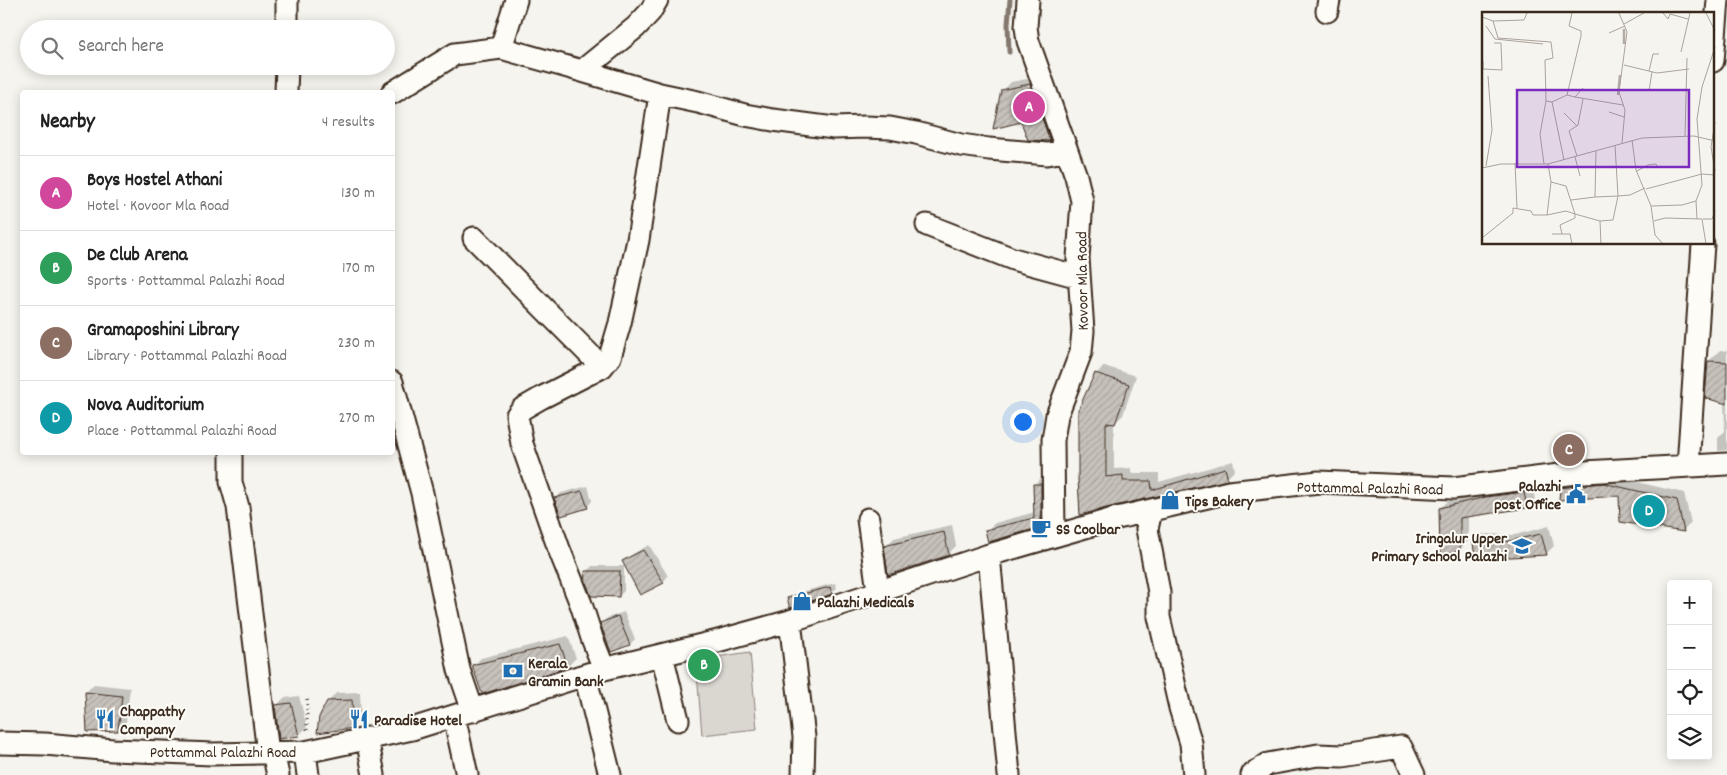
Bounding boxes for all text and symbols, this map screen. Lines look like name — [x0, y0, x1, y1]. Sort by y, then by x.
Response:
inset map — [1482, 12, 1714, 245]
search box — [20, 20, 395, 75]
icon: search — [38, 34, 66, 62]
text: Search here — [78, 34, 164, 61]
pin: A — [1013, 88, 1045, 126]
text: Nearby — [40, 108, 95, 138]
text: 4 results — [322, 111, 375, 134]
text: Boys Hostel Athani — [87, 168, 222, 195]
text: A — [52, 182, 60, 205]
text: 130 m — [341, 182, 375, 205]
text: Hotel · Kovoor Mla Road — [87, 195, 229, 218]
street label: Kovoor Mla Road — [1071, 231, 1096, 331]
text: De Club Arena — [87, 243, 188, 270]
text: B — [52, 257, 60, 280]
text: 170 m — [342, 257, 375, 280]
text: Sports · Pottammal Palazhi Road — [87, 270, 285, 293]
text: Gramaposhini Library — [87, 318, 239, 345]
text: C — [52, 332, 60, 355]
text: 230 m — [338, 332, 375, 355]
text: Library · Pottammal Palazhi Road — [87, 345, 287, 368]
text: Nova Auditorium — [87, 393, 204, 420]
text: D — [52, 407, 60, 430]
text: 270 m — [339, 407, 375, 430]
your location — [1010, 409, 1036, 435]
text: Place · Pottammal Palazhi Road — [87, 420, 277, 443]
pin: C — [1553, 431, 1585, 469]
place label: Palazhi post Office — [1494, 476, 1561, 517]
street label: Pottammal Palazhi Road — [1296, 477, 1443, 502]
public building icon: Palazhi post Office — [1565, 483, 1587, 505]
shop icon: Tips Bakery — [1159, 489, 1181, 511]
place label: Tips Bakery — [1185, 491, 1255, 514]
pin: D — [1633, 492, 1665, 530]
cafe icon: SS Coolbar — [1030, 517, 1052, 539]
place label: SS Coolbar — [1056, 519, 1121, 542]
place label: Iringalur Upper Primary School Palazhi — [1371, 528, 1508, 569]
school or university icon: Iringalur Upper Primary School Palazhi — [1511, 535, 1533, 557]
map controls — [1667, 580, 1712, 760]
button: + — [1667, 580, 1712, 625]
shop icon: Palazhi Medicals — [791, 590, 813, 612]
place label: Palazhi Medicals — [817, 592, 915, 615]
button: − — [1667, 625, 1712, 670]
pin: B — [688, 646, 720, 684]
place label: Kerala Gramin Bank — [528, 653, 604, 694]
bank icon: Kerala Gramin Bank — [502, 660, 524, 682]
button: locate — [1667, 670, 1712, 715]
place label: Chappathy Company — [120, 701, 186, 742]
restaurant icon: Chappathy Company — [94, 708, 116, 730]
restaurant icon: Paradise Hotel — [348, 708, 370, 730]
place label: Paradise Hotel — [374, 710, 462, 733]
button: layers — [1667, 715, 1712, 760]
street label: Pottammal Palazhi Road — [150, 742, 296, 765]

